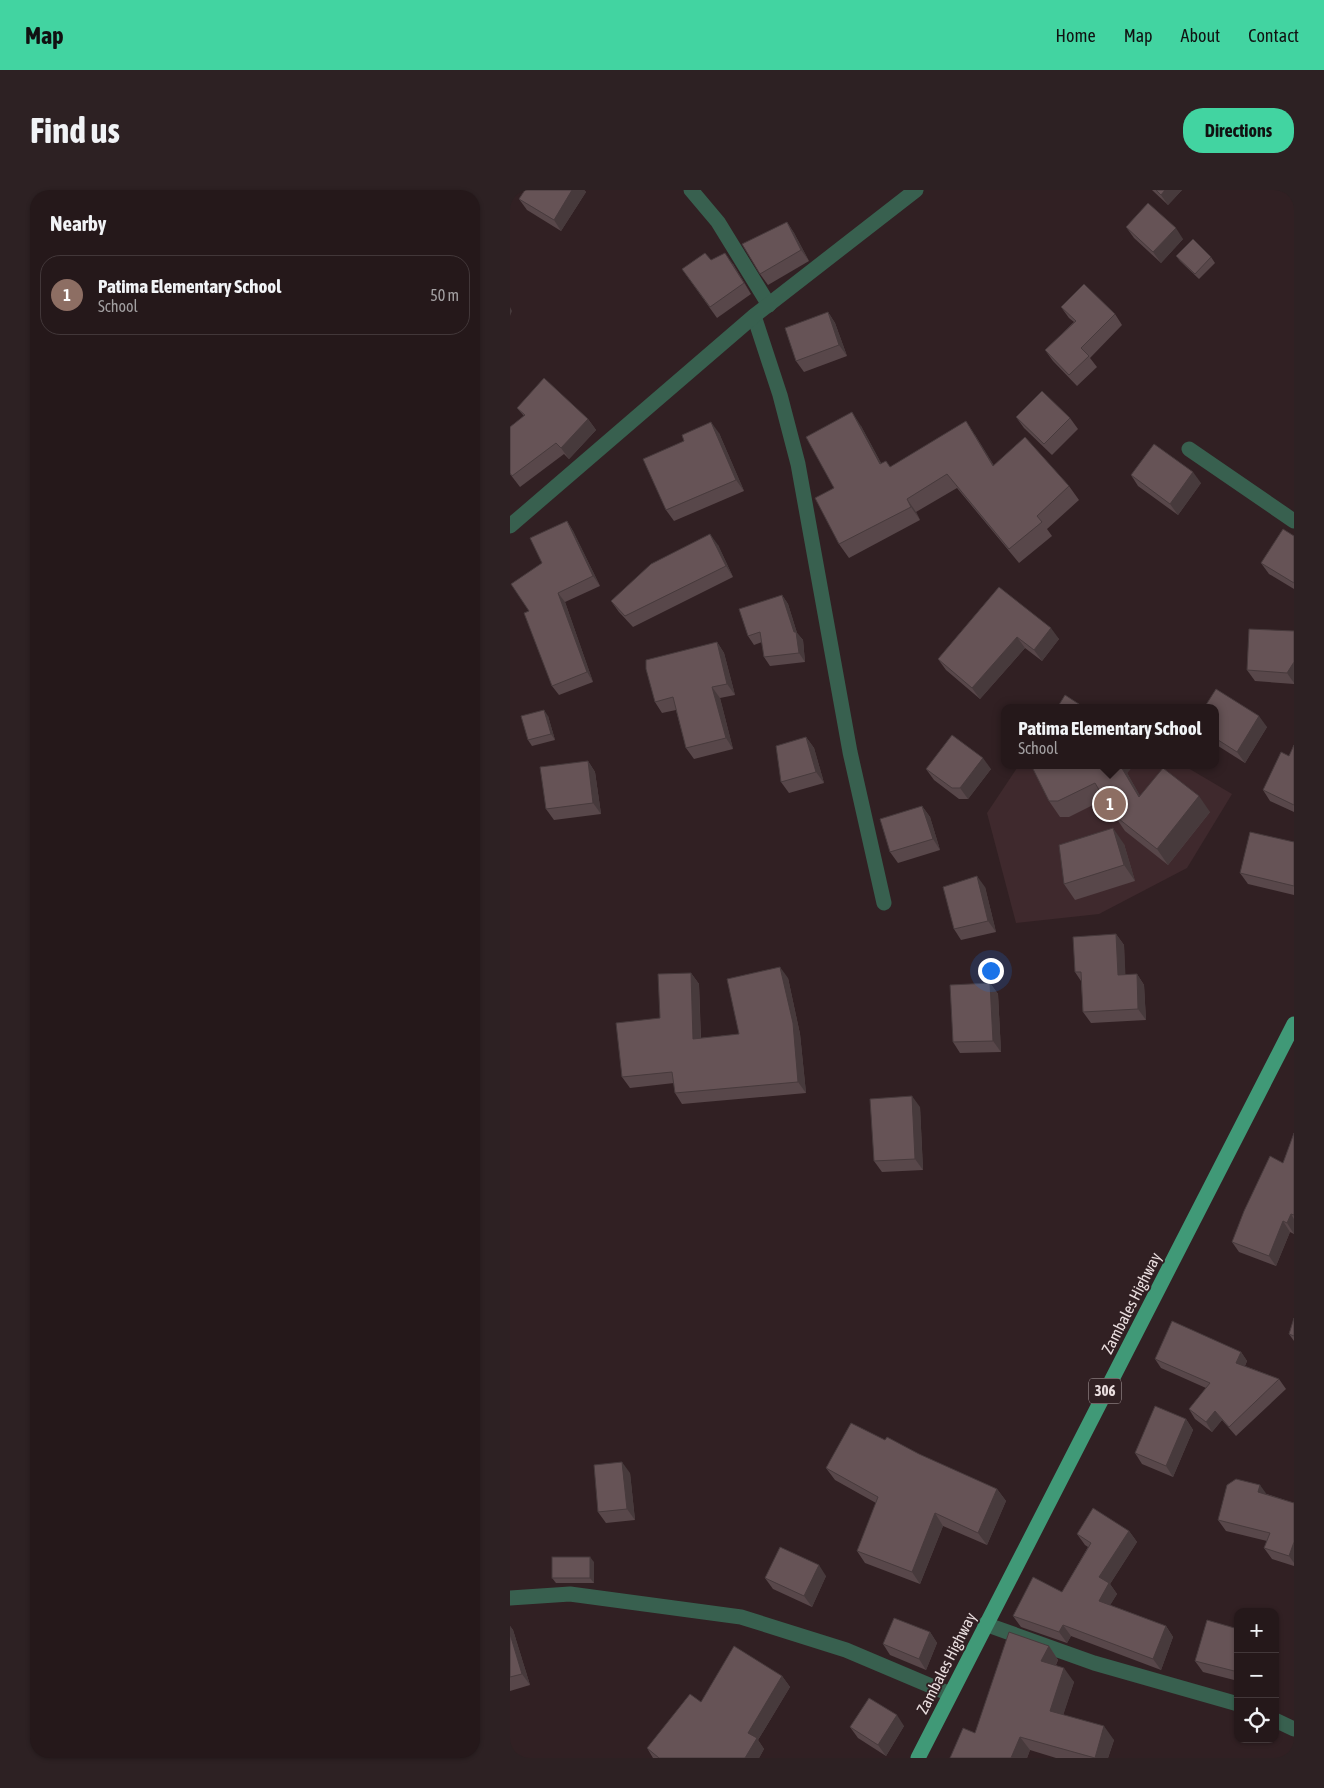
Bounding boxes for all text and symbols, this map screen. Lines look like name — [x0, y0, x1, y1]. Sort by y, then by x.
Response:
text: Map — [25, 22, 64, 49]
text: Home — [1056, 25, 1096, 46]
text: Map — [1124, 25, 1153, 46]
text: About — [1181, 25, 1220, 46]
text: Contact — [1248, 25, 1299, 46]
button: Directions — [1183, 108, 1294, 153]
text: Find us — [30, 110, 120, 150]
text: Nearby — [50, 211, 106, 235]
text: Patima Elementary School — [98, 275, 281, 297]
text: 1 — [63, 286, 71, 304]
text: 50 m — [430, 286, 459, 304]
text: School — [98, 297, 138, 315]
popup — [1001, 704, 1219, 769]
text: Patima Elementary School — [1018, 717, 1202, 739]
text: School — [1018, 739, 1058, 757]
pin: 1 — [1094, 785, 1126, 823]
your location — [978, 958, 1004, 984]
street label: Zambales Highway — [1098, 1249, 1165, 1357]
road number: 306 — [1089, 1378, 1121, 1404]
map controls — [1234, 1608, 1279, 1743]
button: + — [1234, 1608, 1279, 1653]
street label: Zambales Highway — [913, 1609, 980, 1717]
button: − — [1234, 1653, 1279, 1698]
button: locate — [1234, 1698, 1279, 1743]

